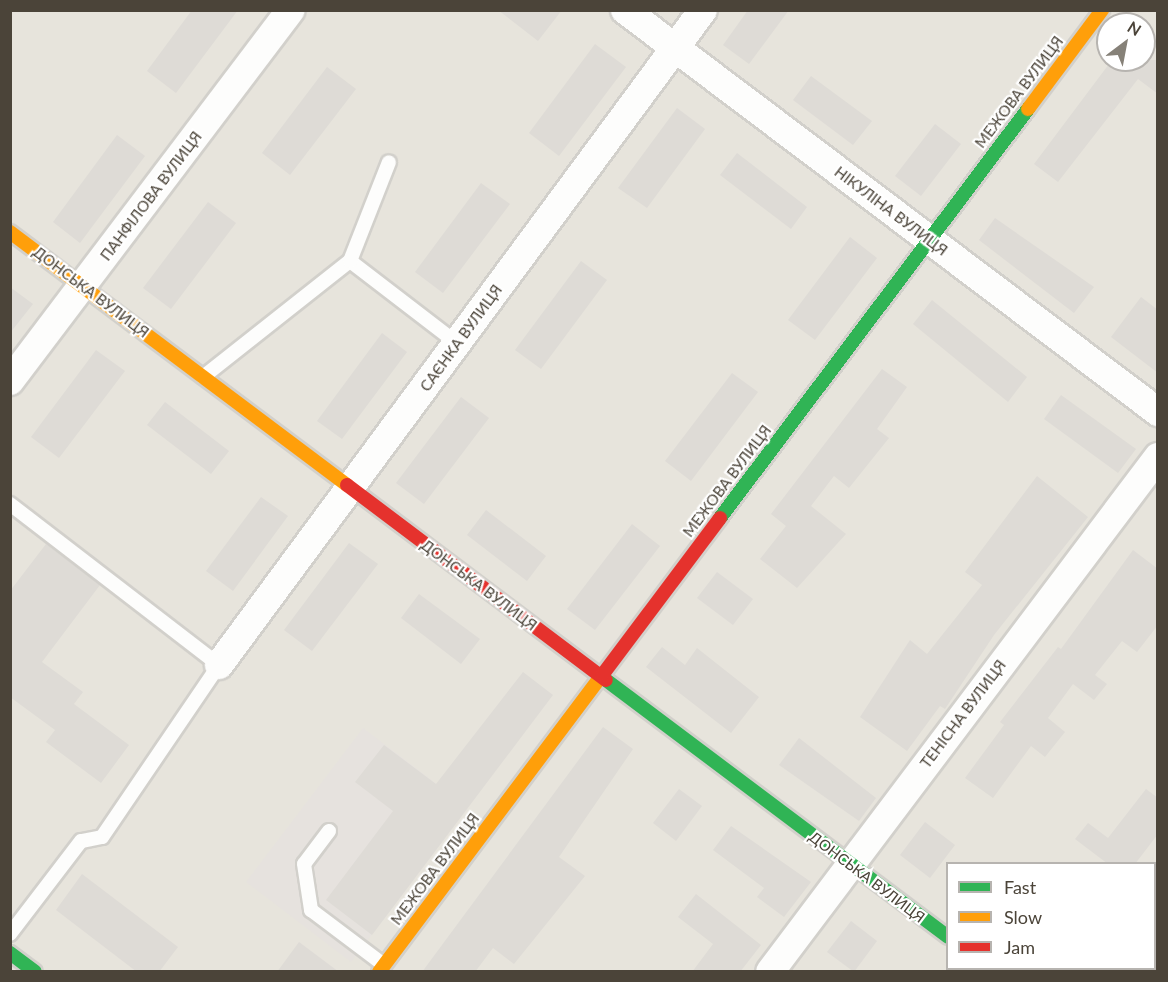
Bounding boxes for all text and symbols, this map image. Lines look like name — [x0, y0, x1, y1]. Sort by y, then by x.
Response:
north arrow — [1096, 12, 1156, 72]
text: N — [1124, 17, 1145, 39]
street label: МЕЖОВА ВУЛИЦЯ — [971, 33, 1067, 151]
street label: ПАНФІЛОВА ВУЛИЦЯ — [97, 128, 205, 264]
street label: НІКУЛІНА ВУЛИЦЯ — [831, 163, 951, 259]
street label: ДОНСЬКА ВУЛИЦЯ — [30, 243, 152, 341]
street label: САЄНКА ВУЛИЦЯ — [416, 281, 506, 395]
street label: МЕЖОВА ВУЛИЦЯ — [679, 422, 775, 540]
street label: ДОНСЬКА ВУЛИЦЯ — [418, 536, 540, 634]
street label: ТЕНІСНА ВУЛИЦЯ — [917, 656, 1009, 772]
street label: МЕЖОВА ВУЛИЦЯ — [387, 810, 483, 928]
street label: ДОНСЬКА ВУЛИЦЯ — [806, 828, 928, 926]
legend — [946, 862, 1156, 970]
text: Fast — [1004, 876, 1036, 898]
text: Slow — [1004, 906, 1042, 928]
text: Jam — [1004, 936, 1035, 958]

